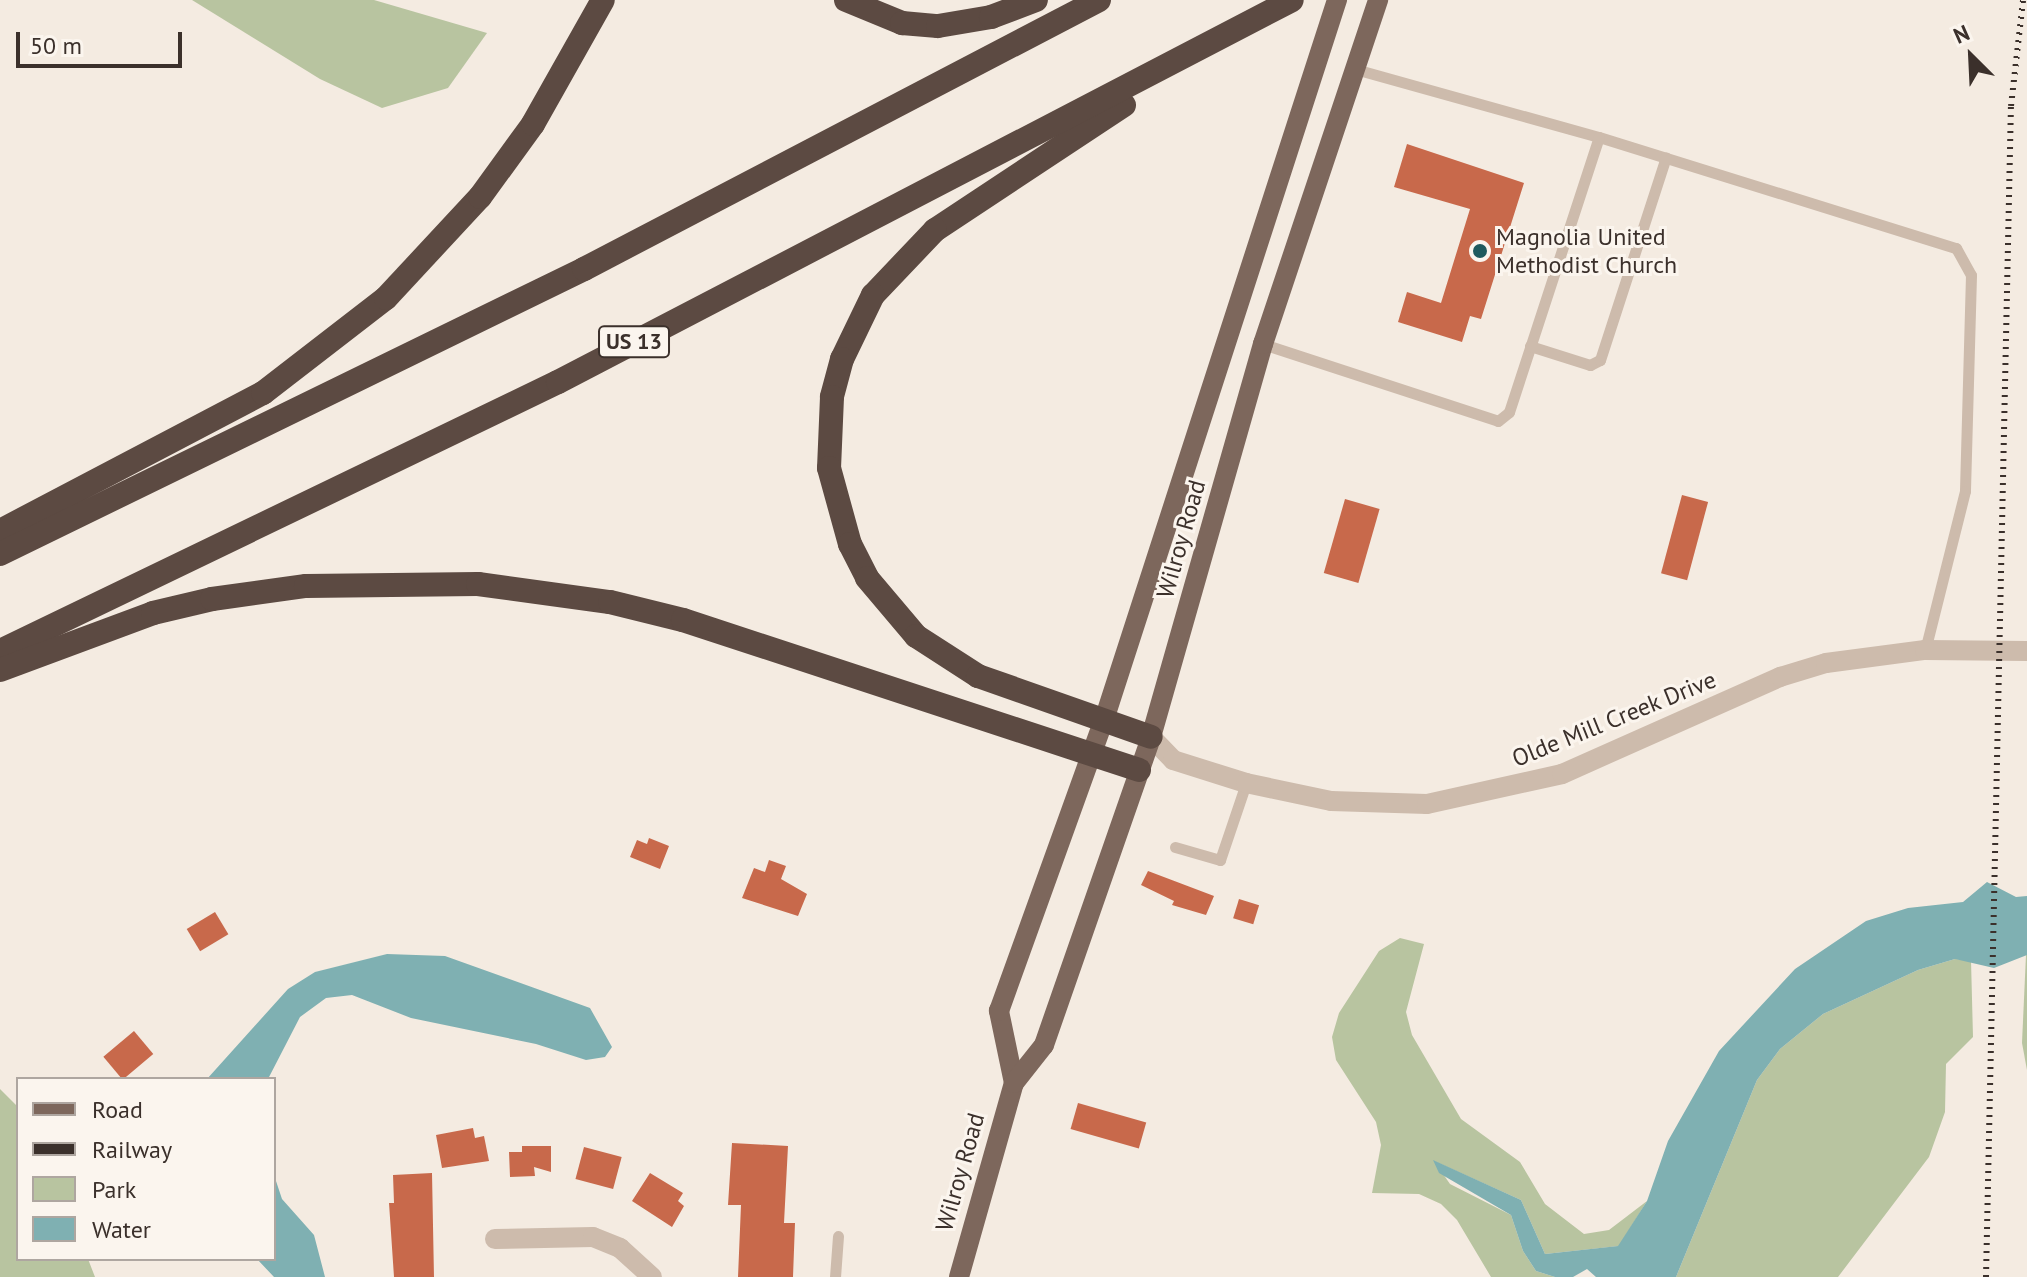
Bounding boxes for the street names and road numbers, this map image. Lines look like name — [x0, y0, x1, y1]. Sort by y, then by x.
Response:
road number: US 13 — [598, 324, 670, 360]
street label: Wilroy Road — [1150, 476, 1212, 602]
street label: Olde Mill Creek Drive — [1508, 665, 1720, 773]
street label: Wilroy Road — [929, 1109, 991, 1235]

